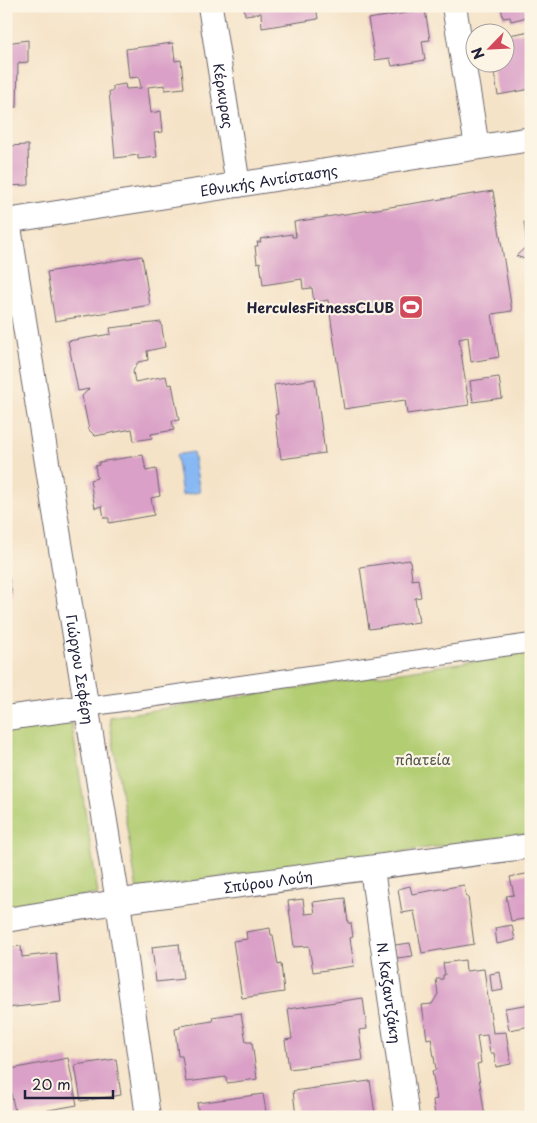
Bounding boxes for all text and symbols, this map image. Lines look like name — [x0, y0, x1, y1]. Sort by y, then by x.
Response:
north arrow — [464, 22, 514, 72]
text: N — [466, 44, 490, 63]
street label: Κέρκυρας — [209, 62, 240, 130]
street label: Εθνικής Αντίστασης — [199, 159, 339, 201]
sports icon: HerculesFitnessCLUB — [398, 294, 424, 320]
place label: HerculesFitnessCLUB — [247, 297, 394, 318]
street label: Γιώργου Σεφέρη — [61, 613, 100, 726]
park label: πλατεία — [395, 749, 451, 770]
street label: Σπύρου Λούη — [222, 865, 314, 898]
street label: Ν. Καζαντζάκη — [372, 941, 407, 1045]
scale bar — [25, 1068, 112, 1100]
text: 20 m — [32, 1072, 71, 1095]

